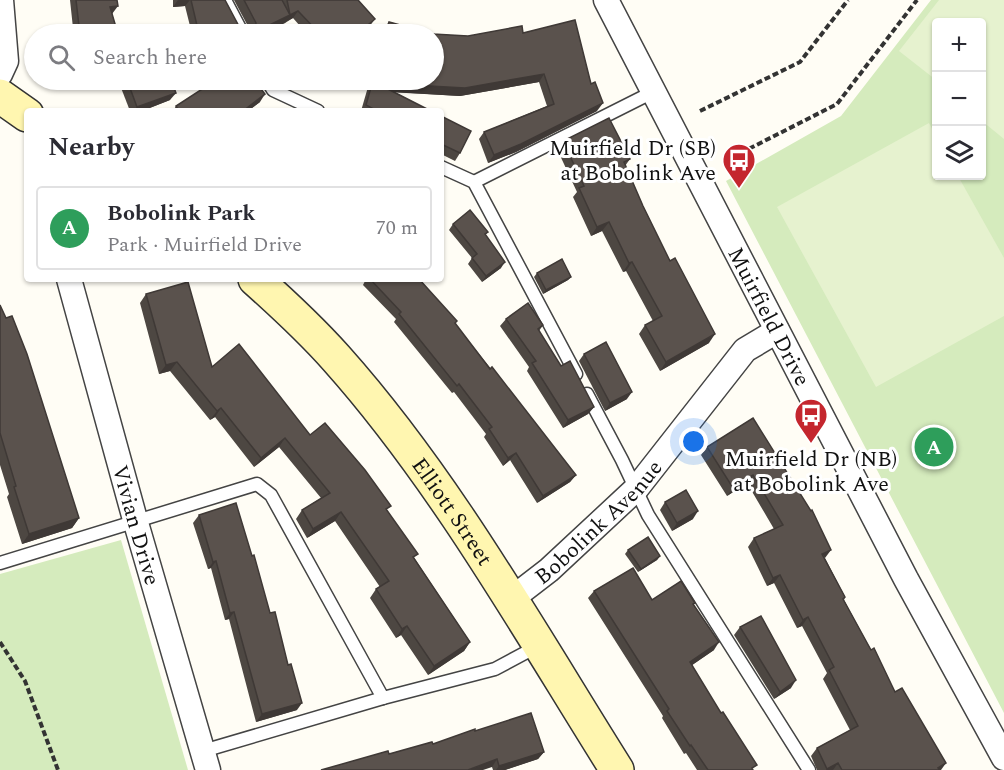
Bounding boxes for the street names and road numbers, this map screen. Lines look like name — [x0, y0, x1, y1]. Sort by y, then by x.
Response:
street label: Muirfield Drive — [719, 241, 818, 392]
street label: Elliott Street — [403, 451, 501, 573]
street label: Bobolink Avenue — [528, 453, 671, 593]
street label: Vivian Drive — [103, 461, 168, 589]

